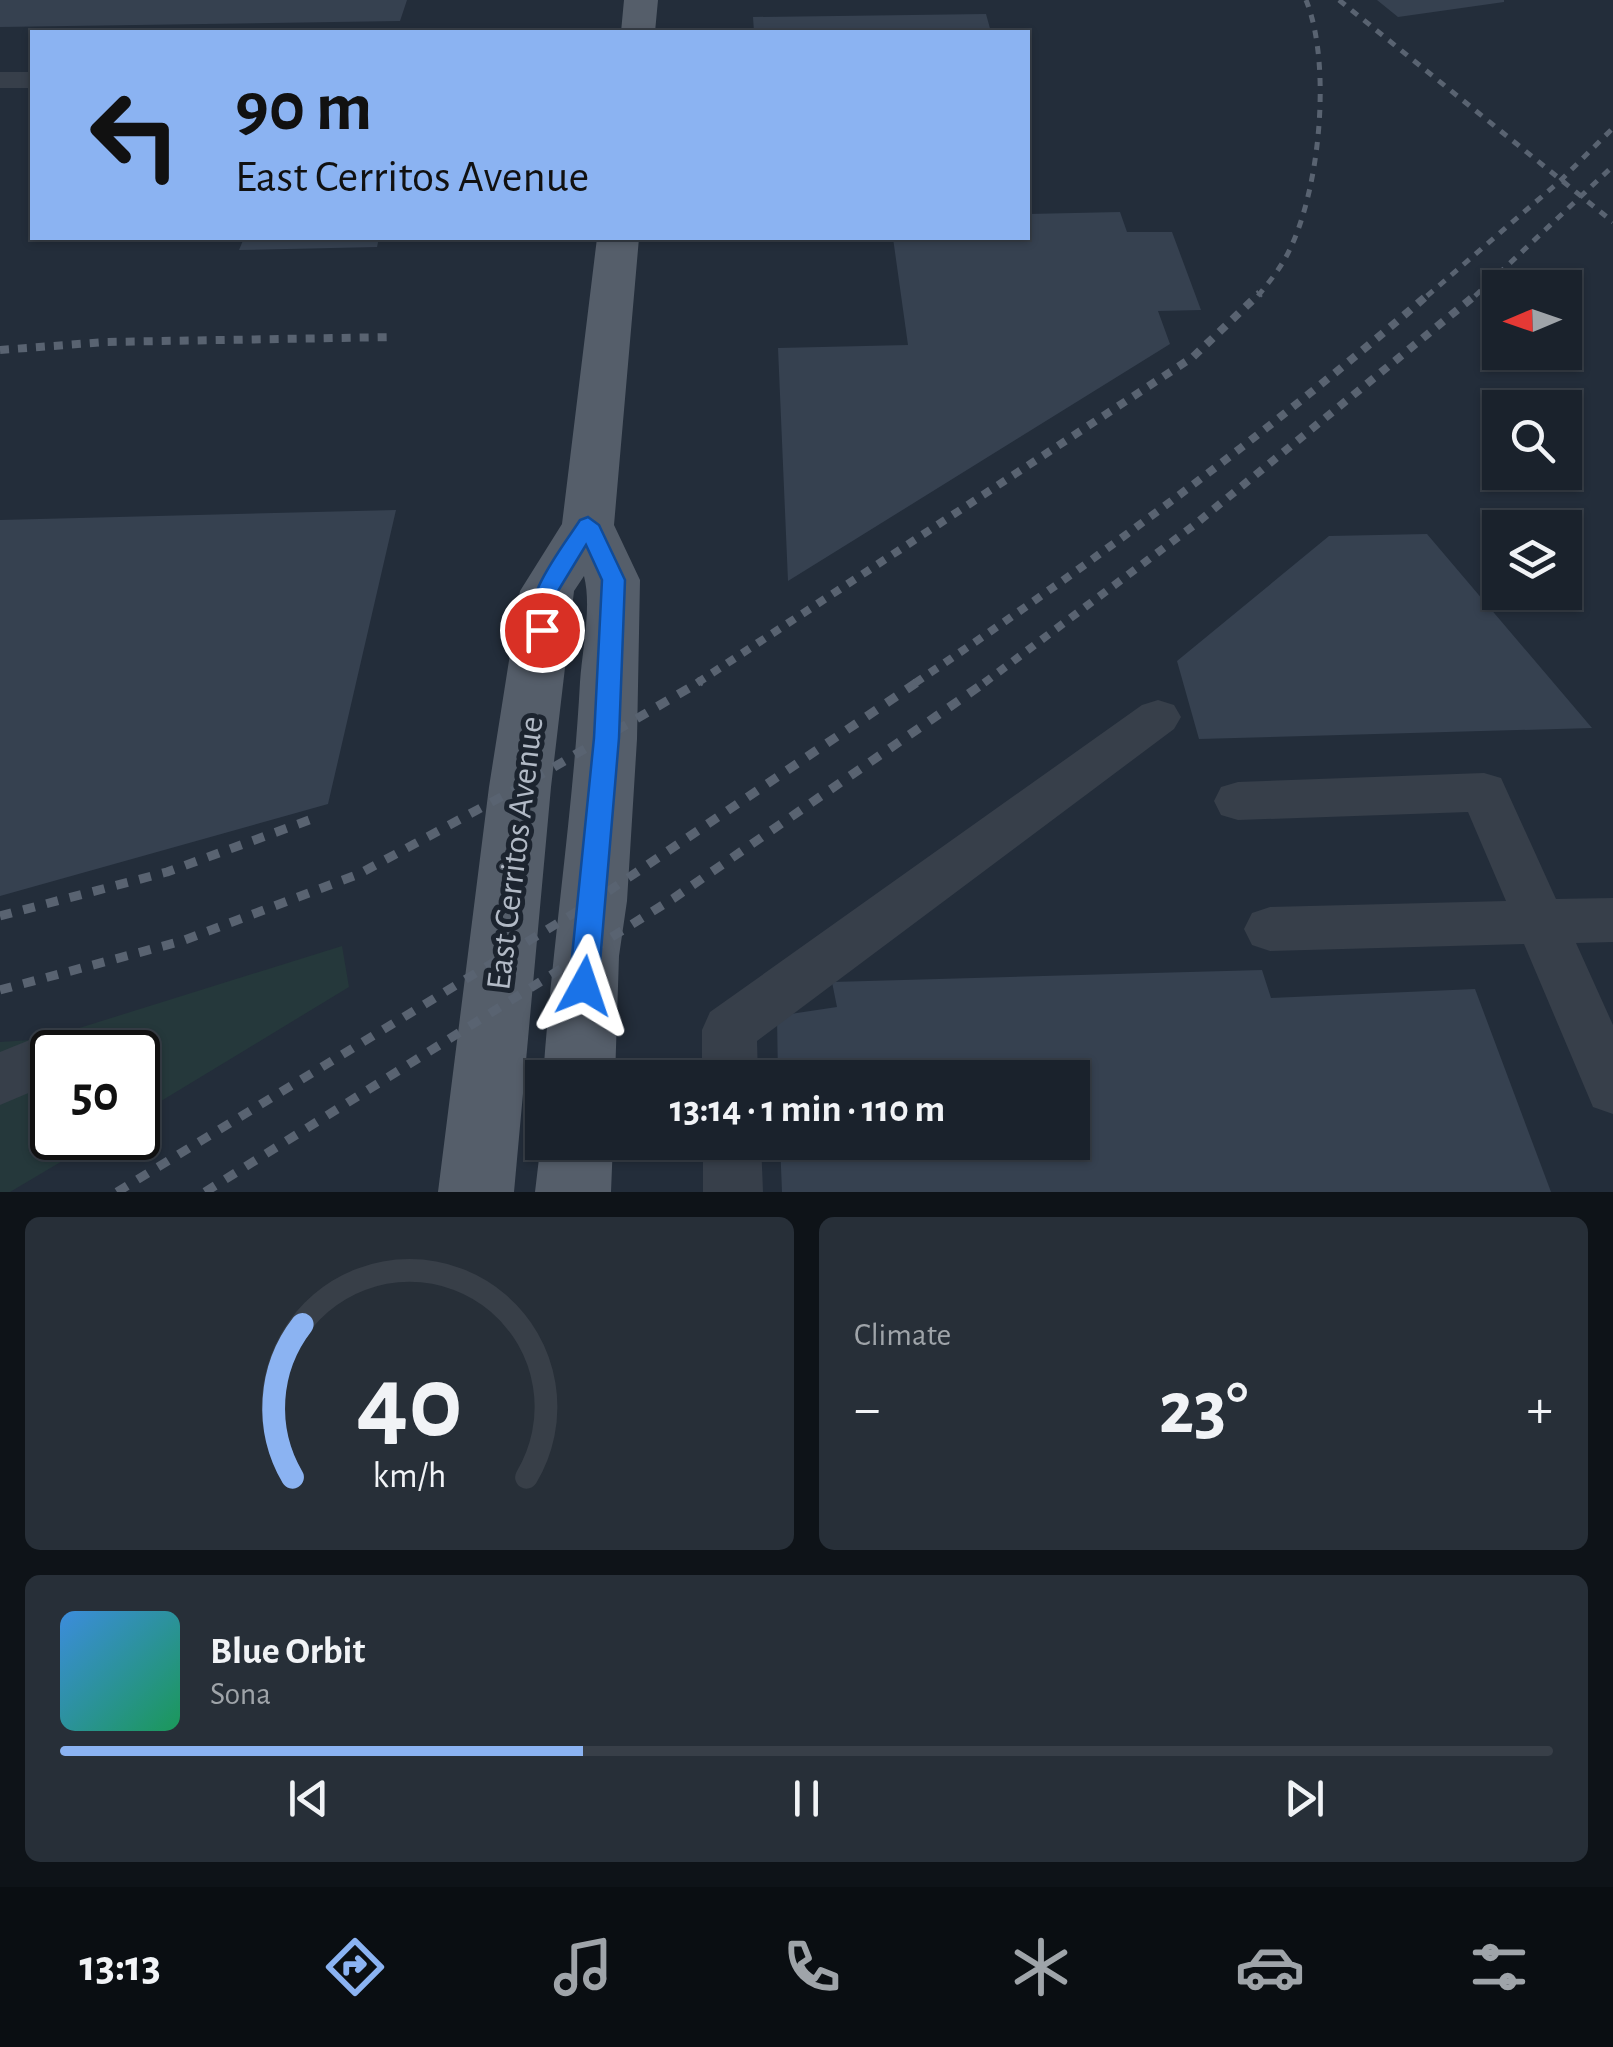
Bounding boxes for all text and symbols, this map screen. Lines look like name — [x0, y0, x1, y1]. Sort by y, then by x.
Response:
icon: left — [70, 70, 200, 200]
text: 90 m — [235, 73, 372, 143]
text: East Cerritos Avenue — [235, 155, 589, 200]
north arrow — [1482, 270, 1582, 370]
map controls — [1482, 270, 1582, 610]
button: search — [1482, 390, 1582, 490]
button: layers — [1482, 510, 1582, 610]
pin — [500, 588, 585, 673]
icon: arrive — [515, 603, 570, 658]
street label: East Cerritos Avenue — [481, 714, 550, 992]
position arrow — [532, 934, 636, 1038]
speed limit sign: 50 — [30, 1030, 160, 1160]
text: 13:14 · 1 min · 110 m — [670, 1091, 945, 1129]
text: Climate — [854, 1319, 951, 1351]
text: 40 — [356, 1352, 463, 1456]
text: 23° — [1159, 1372, 1248, 1447]
text: − — [854, 1382, 880, 1437]
text: + — [1527, 1382, 1553, 1437]
text: km/h — [373, 1458, 446, 1494]
text: Blue Orbit — [210, 1633, 365, 1671]
text: Sona — [210, 1678, 271, 1710]
icon: previous — [281, 1771, 336, 1826]
icon: pause — [779, 1771, 834, 1826]
icon: next — [1277, 1771, 1332, 1826]
icon: directions — [320, 1932, 390, 2002]
icon: music — [548, 1932, 618, 2002]
icon: phone — [777, 1932, 847, 2002]
icon: climate — [1006, 1932, 1076, 2002]
icon: car — [1235, 1932, 1305, 2002]
icon: filters — [1464, 1932, 1534, 2002]
text: 13:13 — [79, 1944, 161, 1989]

